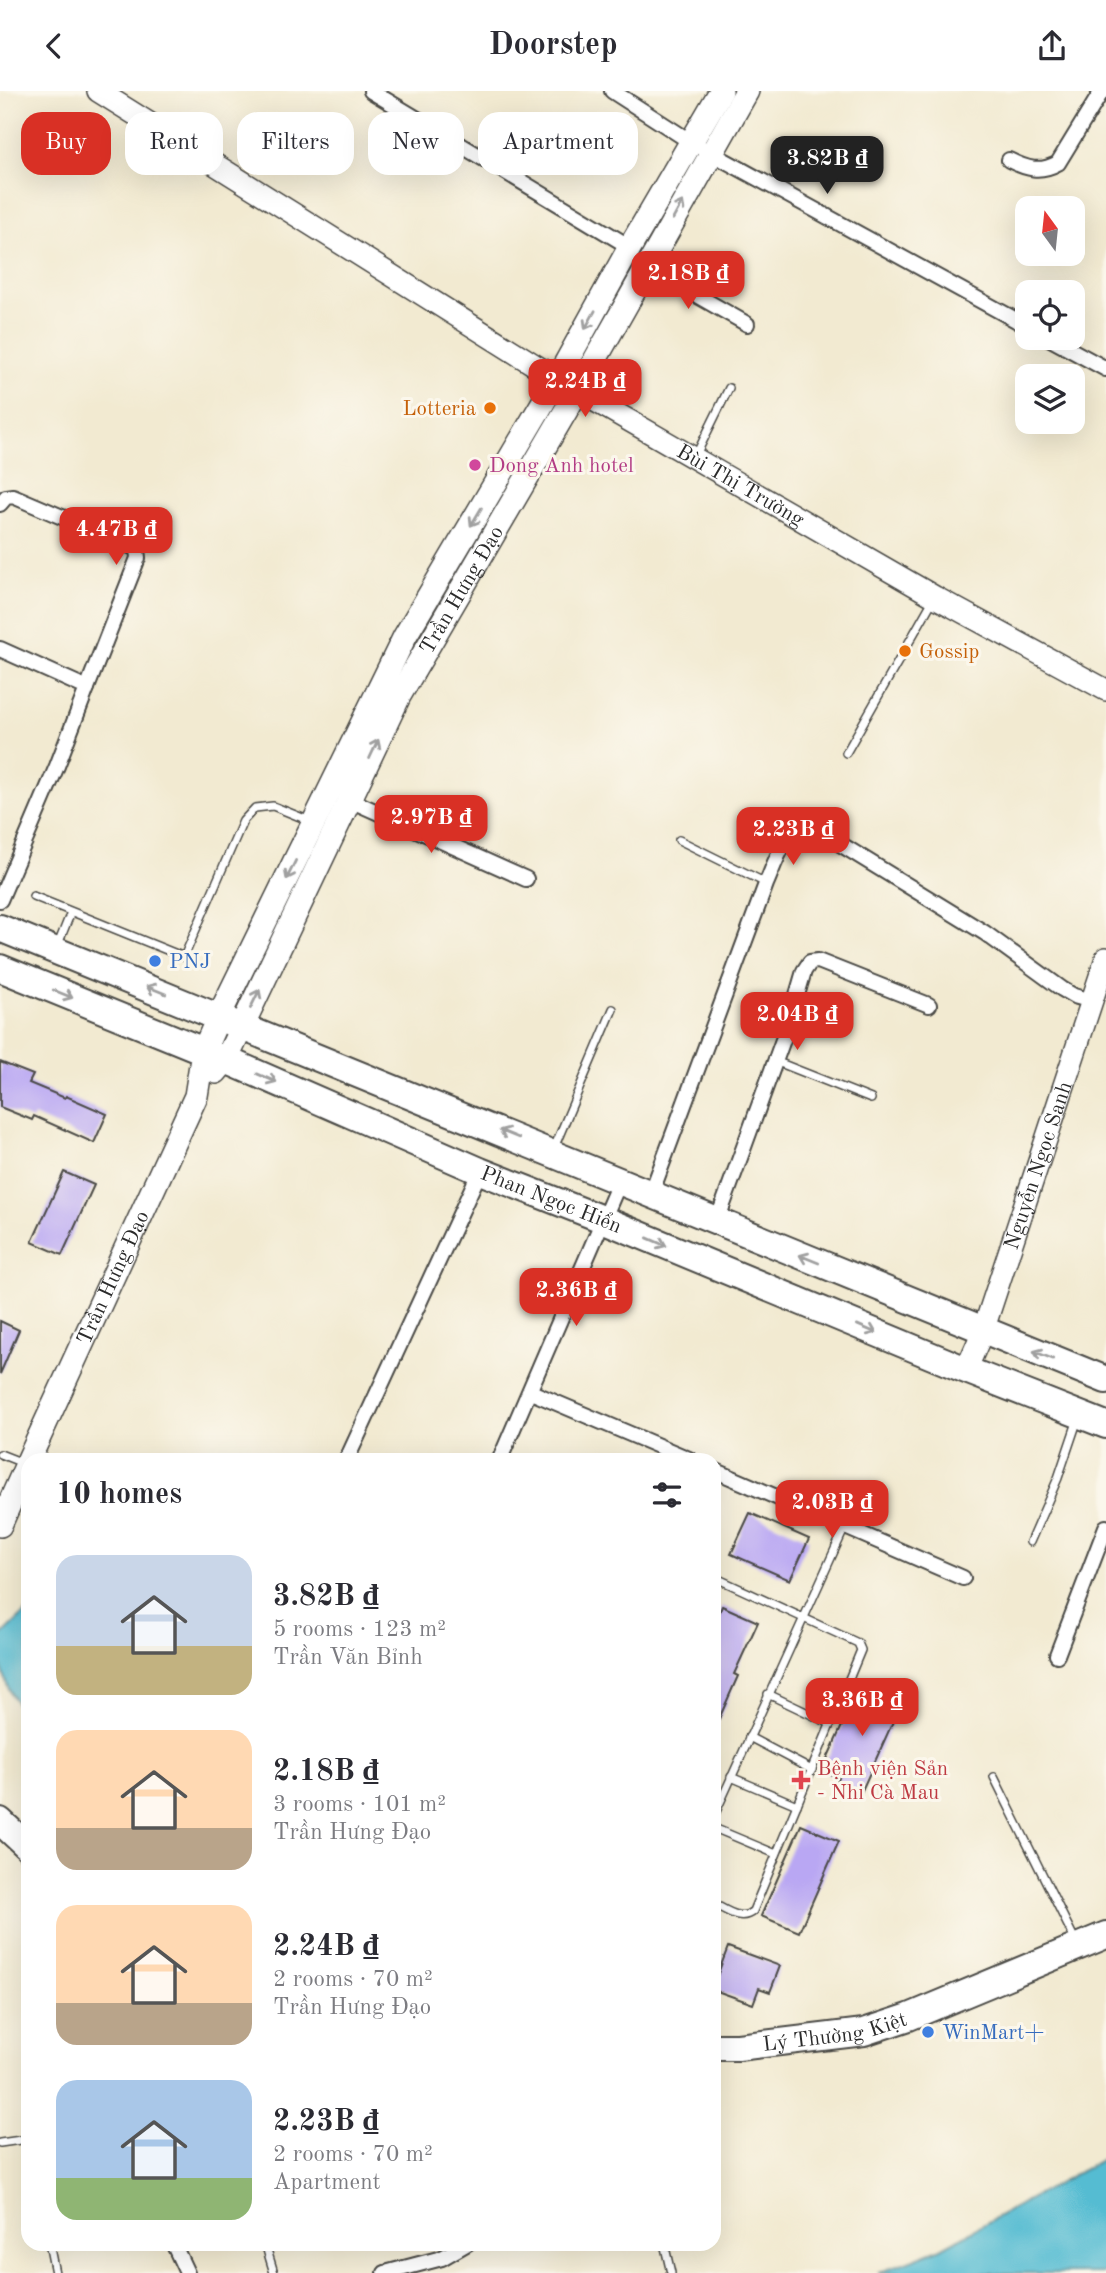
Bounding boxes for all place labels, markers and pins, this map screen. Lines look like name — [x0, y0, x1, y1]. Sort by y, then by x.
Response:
pin: 3.82B ₫ — [762, 137, 892, 196]
pin: 2.18B ₫ — [623, 251, 753, 311]
pin: 2.24B ₫ — [520, 359, 650, 419]
place label: Lotteria — [403, 399, 476, 420]
marker: Lotteria — [482, 400, 498, 416]
place label: Dong Anh hotel — [489, 456, 634, 477]
marker: Dong Anh hotel — [467, 457, 483, 473]
pin: 4.47B ₫ — [51, 507, 181, 567]
place label: Gossip — [919, 642, 979, 663]
marker: Gossip — [897, 643, 913, 659]
pin: 2.97B ₫ — [366, 795, 496, 855]
pin: 2.23B ₫ — [728, 807, 858, 867]
place label: PNJ — [169, 952, 211, 973]
marker: PNJ — [147, 953, 163, 969]
pin: 2.04B ₫ — [732, 993, 862, 1052]
pin: 2.36B ₫ — [511, 1269, 641, 1328]
pin: 2.03B ₫ — [767, 1481, 897, 1540]
pin: 3.36B ₫ — [797, 1679, 927, 1738]
place label: Bệnh viện Sản - Nhi Cà Mau — [817, 1759, 948, 1804]
marker: Bệnh viện Sản - Nhi Cà Mau — [791, 1770, 811, 1790]
place label: WinMart+ — [942, 2023, 1044, 2044]
marker: WinMart+ — [920, 2024, 936, 2040]

